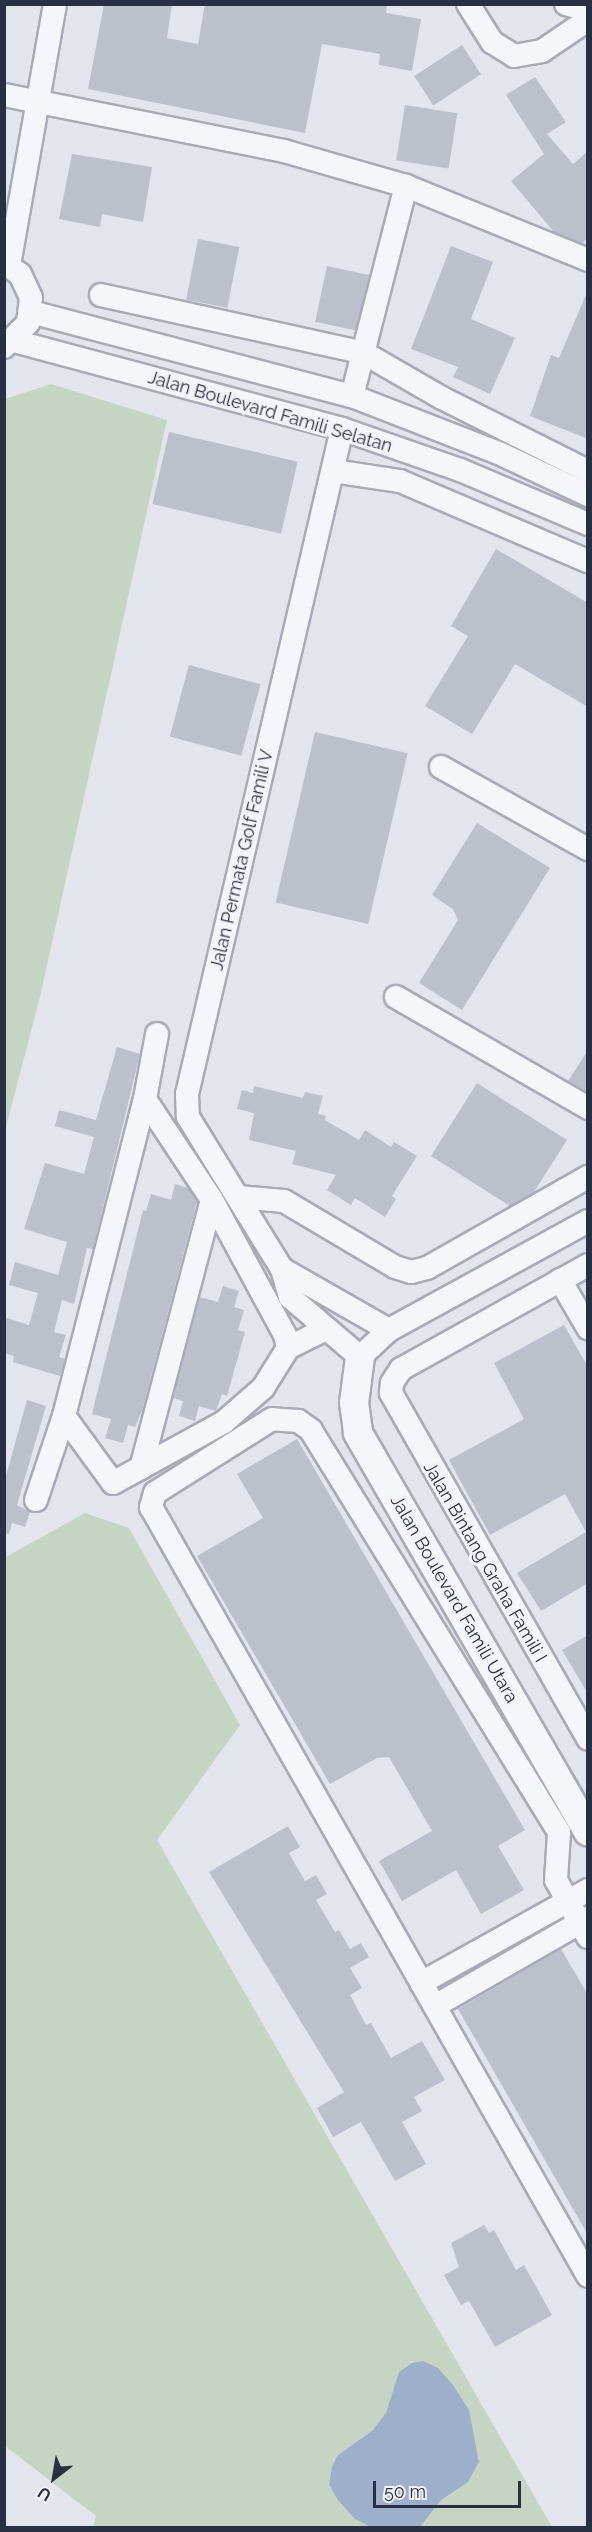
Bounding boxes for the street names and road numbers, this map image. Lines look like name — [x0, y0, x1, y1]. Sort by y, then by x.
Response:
street label: Jalan Boulevard Famili Selatan — [145, 367, 395, 457]
street label: Jalan Permata Golf Famili V — [206, 747, 278, 973]
street label: Jalan Bintang Graha Famili I — [419, 1458, 551, 1666]
street label: Jalan Boulevard Famili Utara — [386, 1491, 522, 1707]

